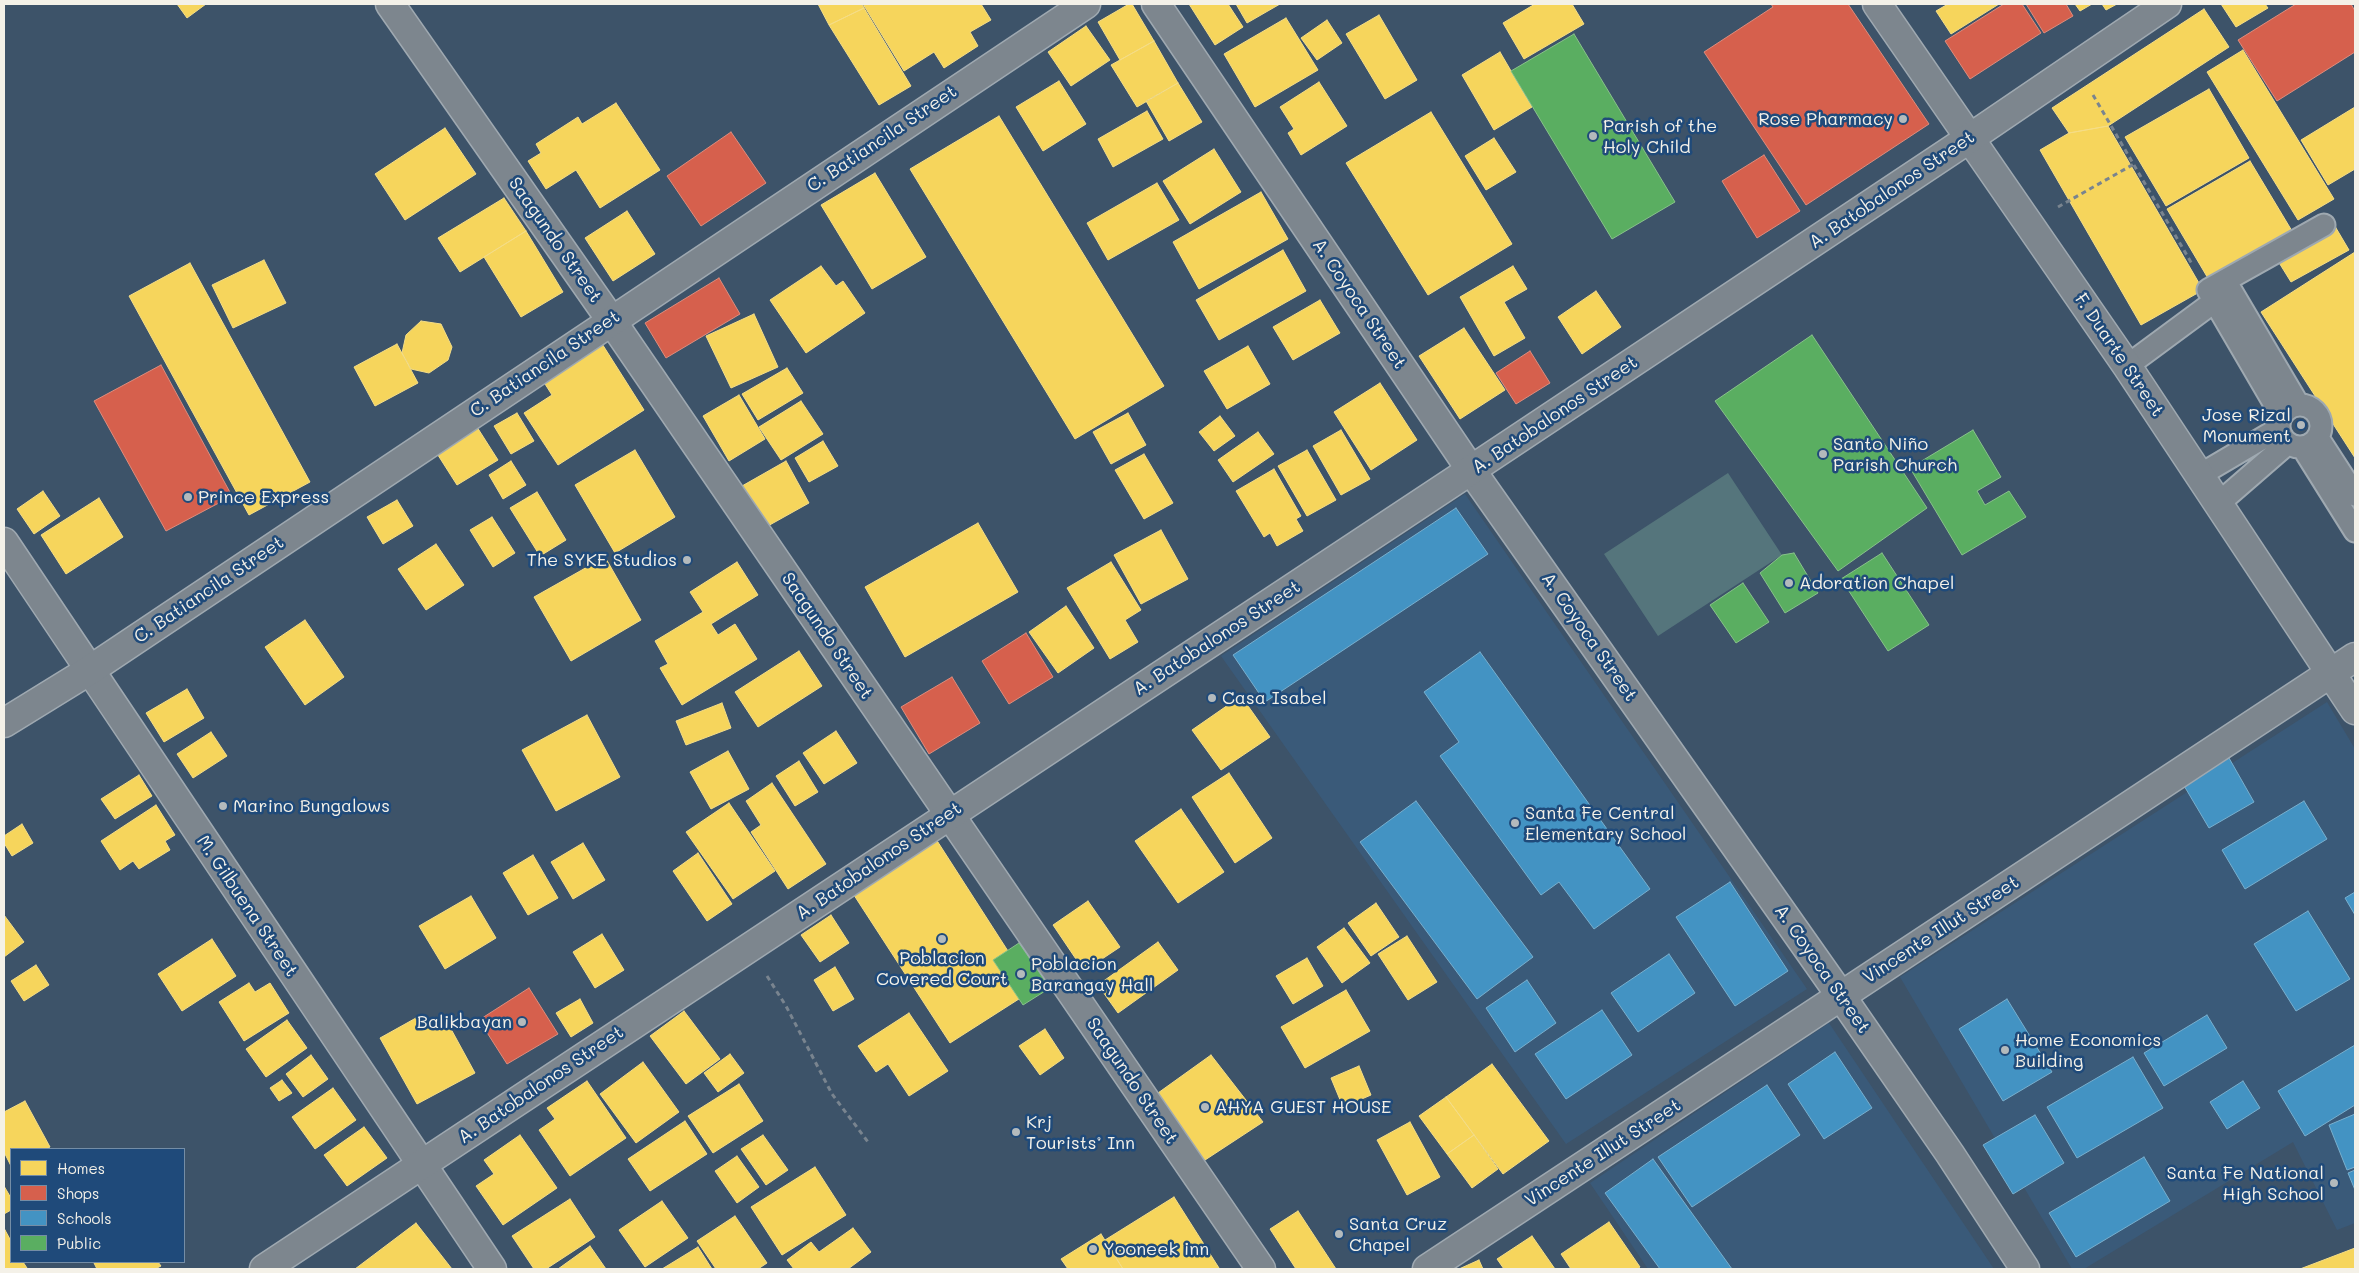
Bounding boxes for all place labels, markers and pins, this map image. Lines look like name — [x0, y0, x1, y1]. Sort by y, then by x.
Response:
place label: Rose Pharmacy — [1758, 108, 1893, 130]
marker: Rose Pharmacy — [1897, 113, 1909, 125]
place label: Parish of the Holy Child — [1603, 115, 1717, 158]
marker: Parish of the Holy Child — [1587, 130, 1599, 142]
place label: Jose Rizal Monument — [2202, 404, 2291, 446]
marker: Jose Rizal Monument — [2295, 419, 2307, 431]
place label: Santo Niño Parish Church — [1833, 433, 1957, 476]
marker: Santo Niño Parish Church — [1817, 448, 1829, 460]
place label: Prince Express — [198, 486, 329, 508]
marker: Prince Express — [182, 491, 194, 503]
place label: The SYKE Studios — [527, 549, 677, 571]
marker: The SYKE Studios — [681, 554, 693, 566]
place label: Adoration Chapel — [1799, 572, 1955, 594]
marker: Adoration Chapel — [1783, 577, 1795, 589]
place label: Casa Isabel — [1222, 687, 1327, 709]
marker: Casa Isabel — [1206, 692, 1218, 704]
place label: Marino Bungalows — [233, 795, 390, 817]
marker: Marino Bungalows — [217, 800, 229, 812]
place label: Santa Fe Central Elementary School — [1525, 802, 1686, 844]
marker: Santa Fe Central Elementary School — [1509, 817, 1521, 829]
marker: Poblacion Covered Court — [936, 933, 948, 945]
place label: Poblacion Covered Court — [876, 947, 1008, 990]
place label: Poblacion Barangay Hall — [1031, 953, 1154, 996]
marker: Poblacion Barangay Hall — [1015, 968, 1027, 980]
place label: Balikbayan — [417, 1011, 512, 1033]
marker: Balikbayan — [516, 1016, 528, 1028]
place label: Home Economics Building — [2015, 1029, 2161, 1072]
marker: Home Economics Building — [1999, 1044, 2011, 1056]
place label: AHYA GUEST HOUSE — [1215, 1096, 1391, 1118]
marker: AHYA GUEST HOUSE — [1199, 1101, 1211, 1113]
place label: Krj Tourists’ Inn — [1026, 1111, 1135, 1154]
marker: Krj Tourists’ Inn — [1010, 1126, 1022, 1138]
place label: Santa Fe National High School — [2167, 1162, 2324, 1204]
marker: Santa Fe National High School — [2328, 1177, 2340, 1189]
place label: Santa Cruz Chapel — [1349, 1213, 1447, 1256]
marker: Santa Cruz Chapel — [1333, 1228, 1345, 1240]
place label: Yooneek inn — [1103, 1238, 1209, 1260]
marker: Yooneek inn — [1087, 1243, 1099, 1255]

